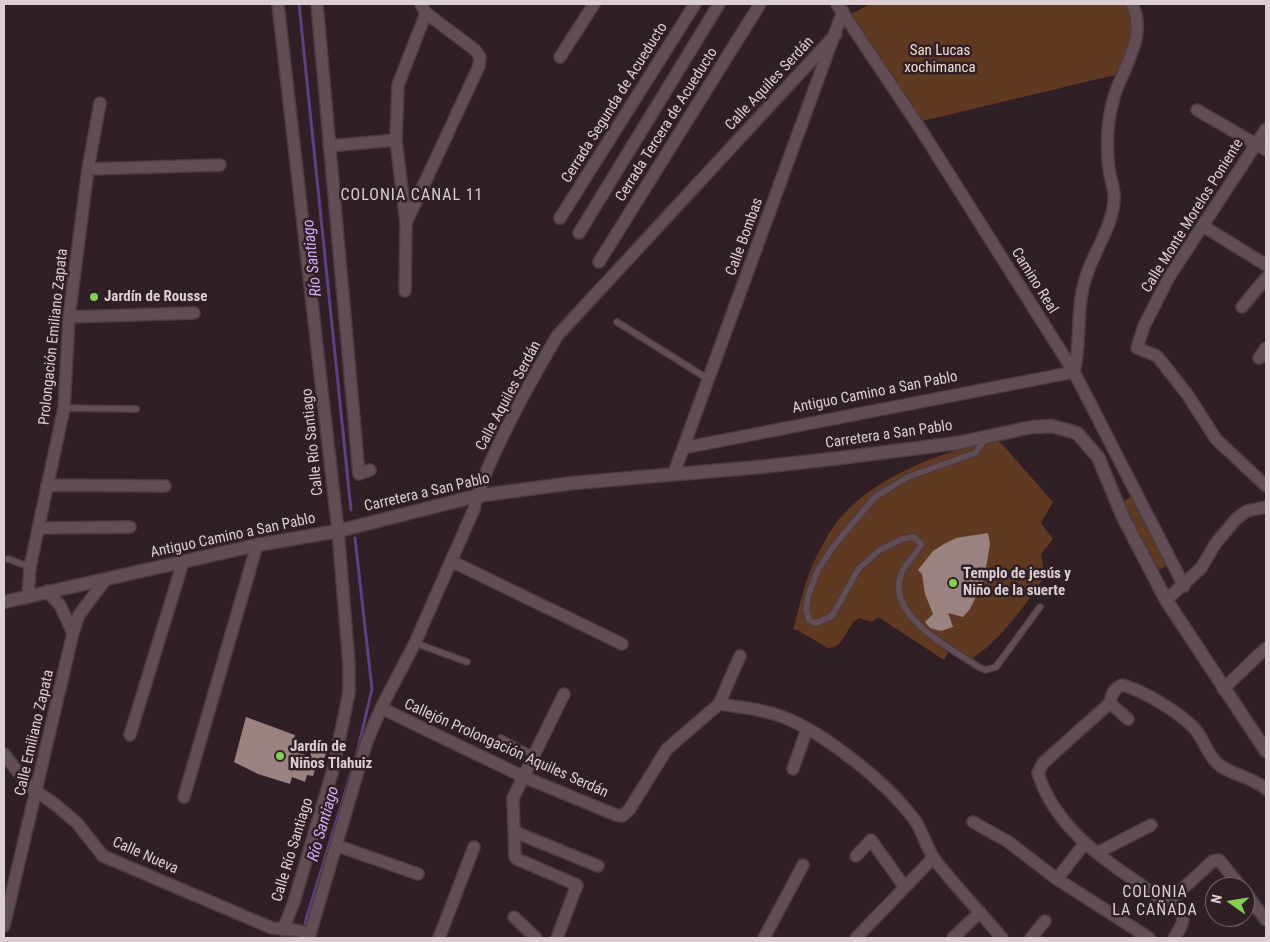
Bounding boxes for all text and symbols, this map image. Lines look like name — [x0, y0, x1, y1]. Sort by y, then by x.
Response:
street label: Cerrada Segunda de Acueducto — [558, 20, 672, 186]
street label: Calle Aquiles Serdán — [722, 33, 818, 135]
park label: San Lucas xochimanca — [904, 42, 976, 77]
street label: Cerrada Tercera de Acueducto — [612, 45, 722, 205]
street label: Calle Monte Morelos Poniente — [1138, 136, 1248, 296]
district label: COLONIA CANAL 11 — [338, 186, 486, 206]
street label: Calle Bombas — [723, 196, 767, 278]
water label: Río Santiago — [299, 219, 327, 297]
street label: Camino Real — [1007, 245, 1061, 317]
street label: Prolongación Emiliano Zapata — [36, 248, 72, 426]
place label: Jardín de Rousse — [104, 288, 207, 306]
marker: Jardín de Rousse — [88, 291, 100, 303]
street label: Calle Aquiles Serdán — [472, 338, 546, 454]
street label: Antiguo Camino a San Pablo — [791, 368, 959, 418]
street label: Calle Río Santiago — [298, 387, 328, 497]
street label: Carretera a San Pablo — [824, 417, 954, 453]
street label: Carretera a San Pablo — [363, 470, 491, 516]
street label: Antiguo Camino a San Pablo — [149, 510, 317, 562]
place label: Templo de jesús y Niño de la suerte — [963, 565, 1071, 600]
marker: Templo de jesús y Niño de la suerte — [947, 577, 959, 589]
street label: Calle Emiliano Zapata — [12, 668, 58, 798]
street label: Callejón Prolongación Aquiles Serdán — [401, 696, 611, 802]
place label: Jardín de Niños Tlahuiz — [290, 738, 372, 773]
marker: Jardín de Niños Tlahuiz — [274, 750, 286, 762]
water label: Río Santiago — [304, 784, 344, 864]
street label: Calle Río Santiago — [269, 796, 317, 904]
street label: Calle Nueva — [109, 834, 181, 878]
north arrow — [1205, 877, 1255, 927]
district label: COLONIA LA CAÑADA — [1111, 883, 1199, 921]
text: N — [1208, 893, 1225, 905]

